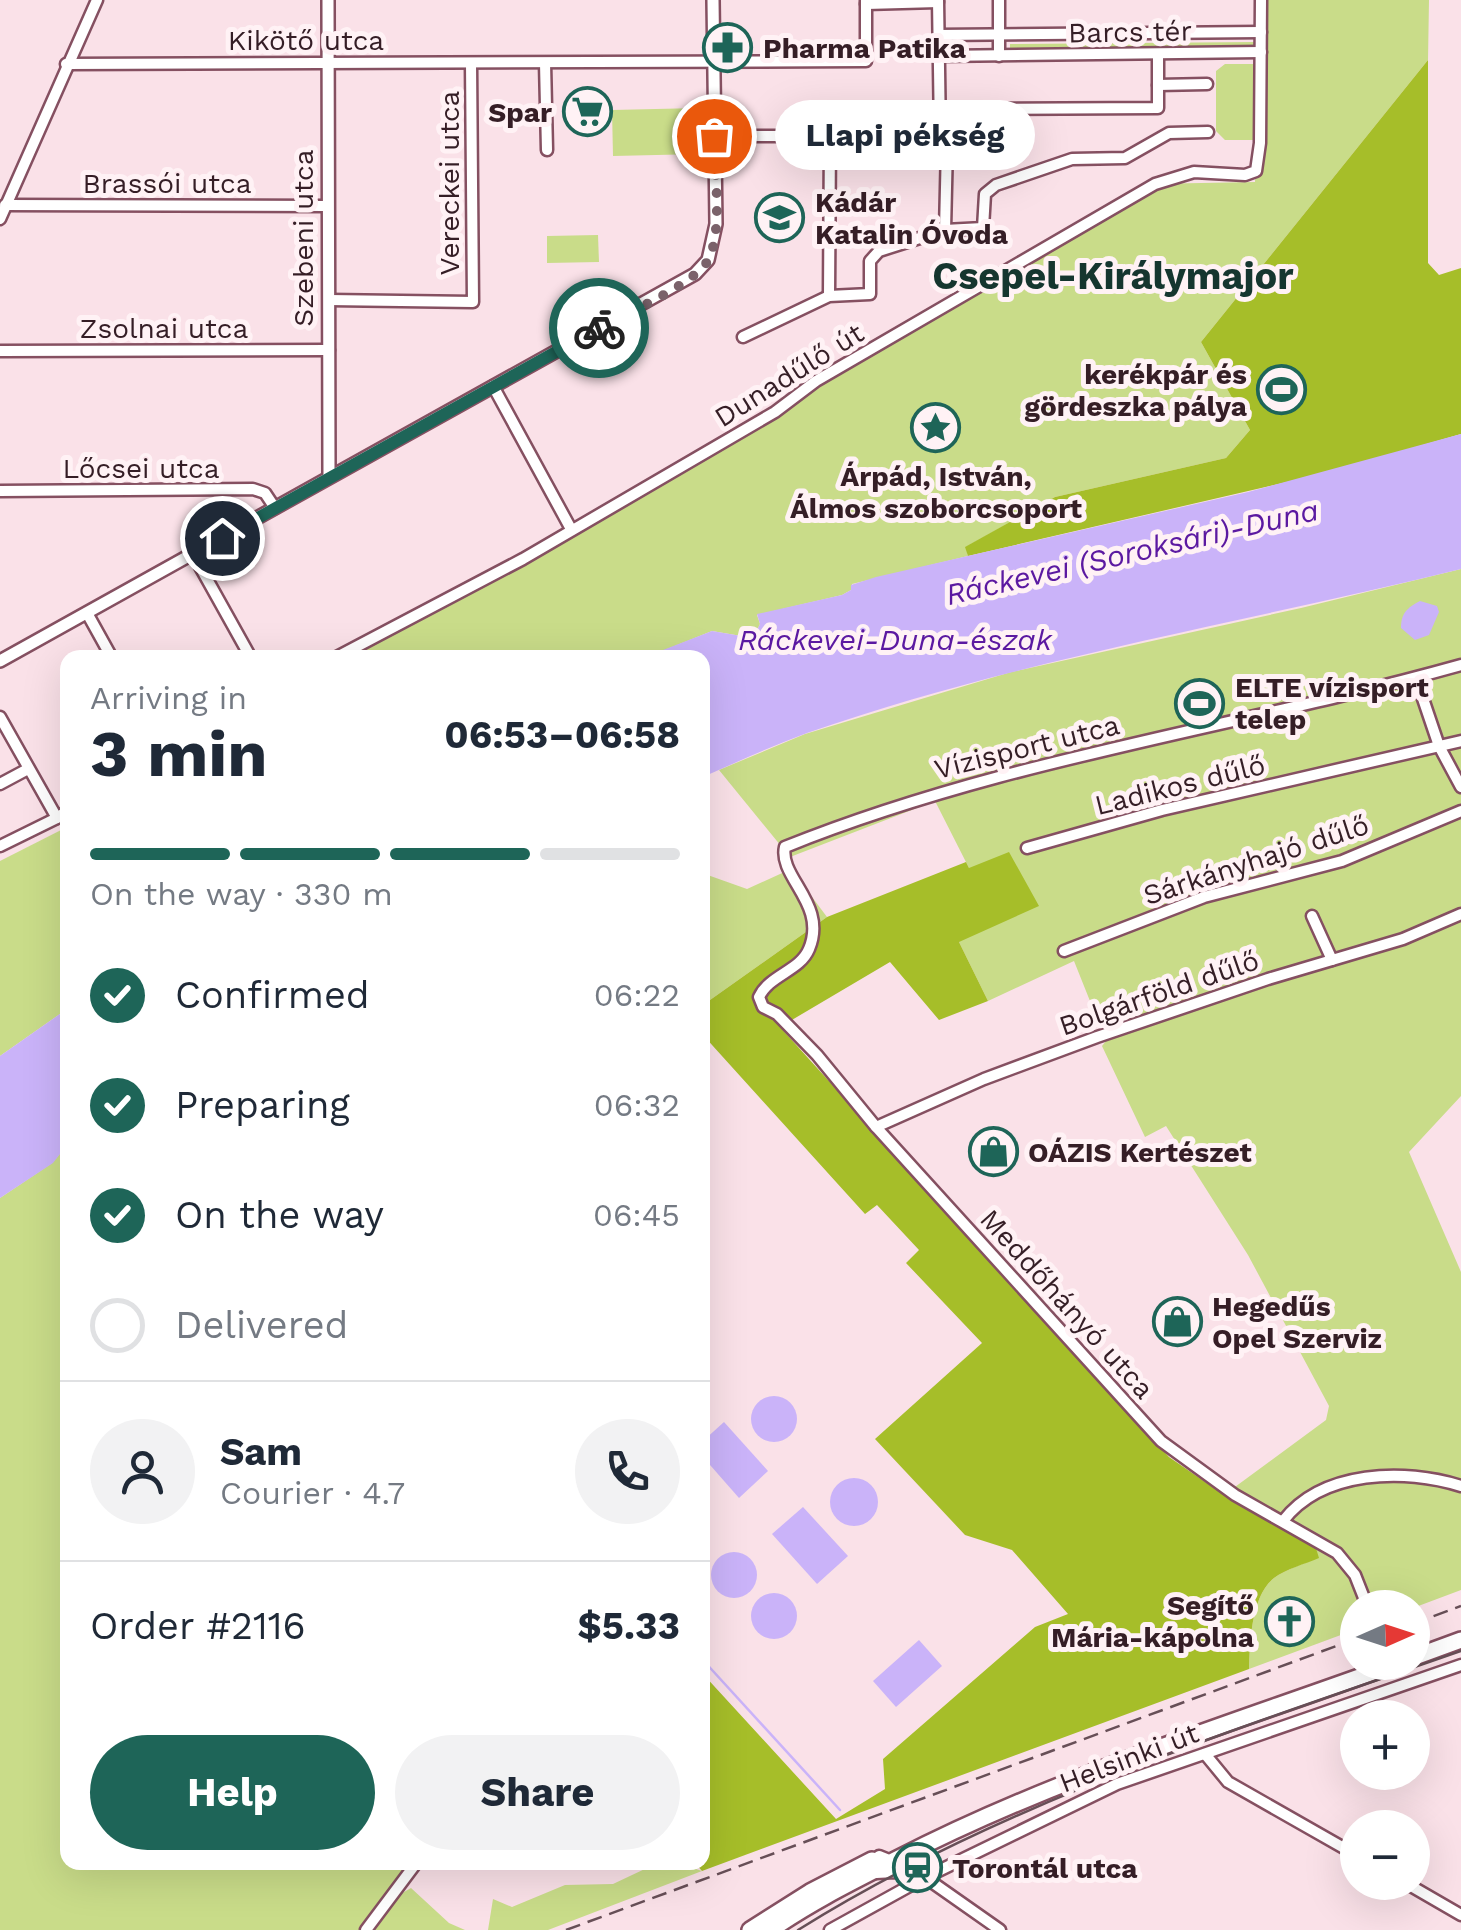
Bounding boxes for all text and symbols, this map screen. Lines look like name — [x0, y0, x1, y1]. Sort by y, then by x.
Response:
street label: Barcs tér — [1068, 14, 1192, 50]
pharmacy icon: Pharma Patika — [702, 22, 754, 74]
street label: Kikötő utca — [228, 24, 384, 57]
place label: Pharma Patika — [763, 32, 967, 65]
supermarket icon: Spar — [561, 86, 613, 138]
street label: Vereckei utca — [433, 90, 466, 275]
pin — [672, 94, 757, 179]
place label: Spar — [488, 96, 552, 129]
callout: Llapi pékség — [774, 101, 1034, 171]
icon: bag — [687, 109, 742, 164]
text: Llapi pékség — [806, 116, 1004, 154]
street label: Szebeni utca — [287, 149, 320, 327]
street label: Brassói utca — [82, 167, 252, 200]
place label: Kádár Katalin Óvoda — [815, 186, 1009, 251]
school or university icon: Kádár Katalin Óvoda — [754, 192, 806, 244]
district label: Csepel-Királymajor — [932, 254, 1294, 298]
courier — [549, 278, 649, 378]
icon: bike — [572, 301, 627, 356]
street label: Zsolnai utca — [80, 312, 248, 345]
street label: Dunadűlő út — [708, 316, 870, 434]
place label: kerékpár és gördeszka pálya — [1024, 358, 1248, 423]
sports icon: kerékpár és gördeszka pálya — [1256, 364, 1308, 416]
place icon: Árpád, István, Álmos szoborcsoport — [910, 402, 962, 454]
street label: Lőcsei utca — [62, 452, 220, 485]
place label: Árpád, István, Álmos szoborcsoport — [790, 460, 1082, 525]
water label: Ráckevei (Soroksári)-Duna — [942, 492, 1322, 612]
pin — [180, 496, 265, 581]
icon: home — [195, 511, 250, 566]
water label: Ráckevei-Duna-észak — [738, 622, 1054, 657]
place label: ELTE vízisport telep — [1235, 671, 1429, 736]
sports icon: ELTE vízisport telep — [1174, 677, 1226, 729]
text: Arriving in — [90, 679, 247, 717]
street label: Vízisport utca — [931, 708, 1123, 786]
text: 06:53–06:58 — [444, 713, 680, 757]
text: 3 min — [90, 716, 268, 792]
street label: Ladikos dűlő — [1091, 748, 1269, 822]
street label: Sárkányhajó dűlő — [1139, 808, 1373, 912]
text: On the way · 330 m — [90, 875, 393, 913]
street label: Bolgárföld dűlő — [1055, 943, 1263, 1043]
icon: check — [90, 968, 145, 1023]
text: Confirmed — [175, 973, 370, 1017]
text: 06:22 — [594, 976, 680, 1014]
icon: check — [90, 1078, 145, 1133]
text: Preparing — [175, 1083, 350, 1127]
text: 06:32 — [594, 1086, 680, 1124]
shop icon: OÁZIS Kertészet — [967, 1126, 1019, 1178]
place label: OÁZIS Kertészet — [1028, 1136, 1252, 1169]
icon: check — [90, 1188, 145, 1243]
text: On the way — [175, 1193, 384, 1237]
text: 06:45 — [593, 1196, 680, 1234]
street label: Meddőhányó utca — [973, 1203, 1161, 1406]
place label: Hegedűs Opel Szerviz — [1212, 1290, 1382, 1355]
shop icon: Hegedűs Opel Szerviz — [1151, 1296, 1203, 1348]
text: Delivered — [175, 1303, 348, 1347]
button: person — [90, 1419, 195, 1524]
button: phone — [575, 1419, 680, 1524]
text: Sam — [220, 1430, 302, 1474]
text: Courier · 4.7 — [220, 1474, 405, 1512]
place label: Segítő Mária-kápolna — [1051, 1589, 1255, 1654]
north arrow — [1340, 1590, 1430, 1680]
map controls — [1340, 1590, 1430, 1900]
church icon: Segítő Mária-kápolna — [1263, 1595, 1315, 1647]
text: Order #2116 — [90, 1604, 306, 1648]
text: $5.33 — [577, 1604, 680, 1648]
button: + — [1340, 1700, 1430, 1790]
street label: Helsinki út — [1055, 1716, 1204, 1800]
button: Help — [90, 1735, 375, 1850]
button: Share — [395, 1735, 680, 1850]
button: − — [1340, 1810, 1430, 1900]
station icon: Torontál utca — [891, 1842, 943, 1894]
place label: Torontál utca — [952, 1852, 1138, 1885]

